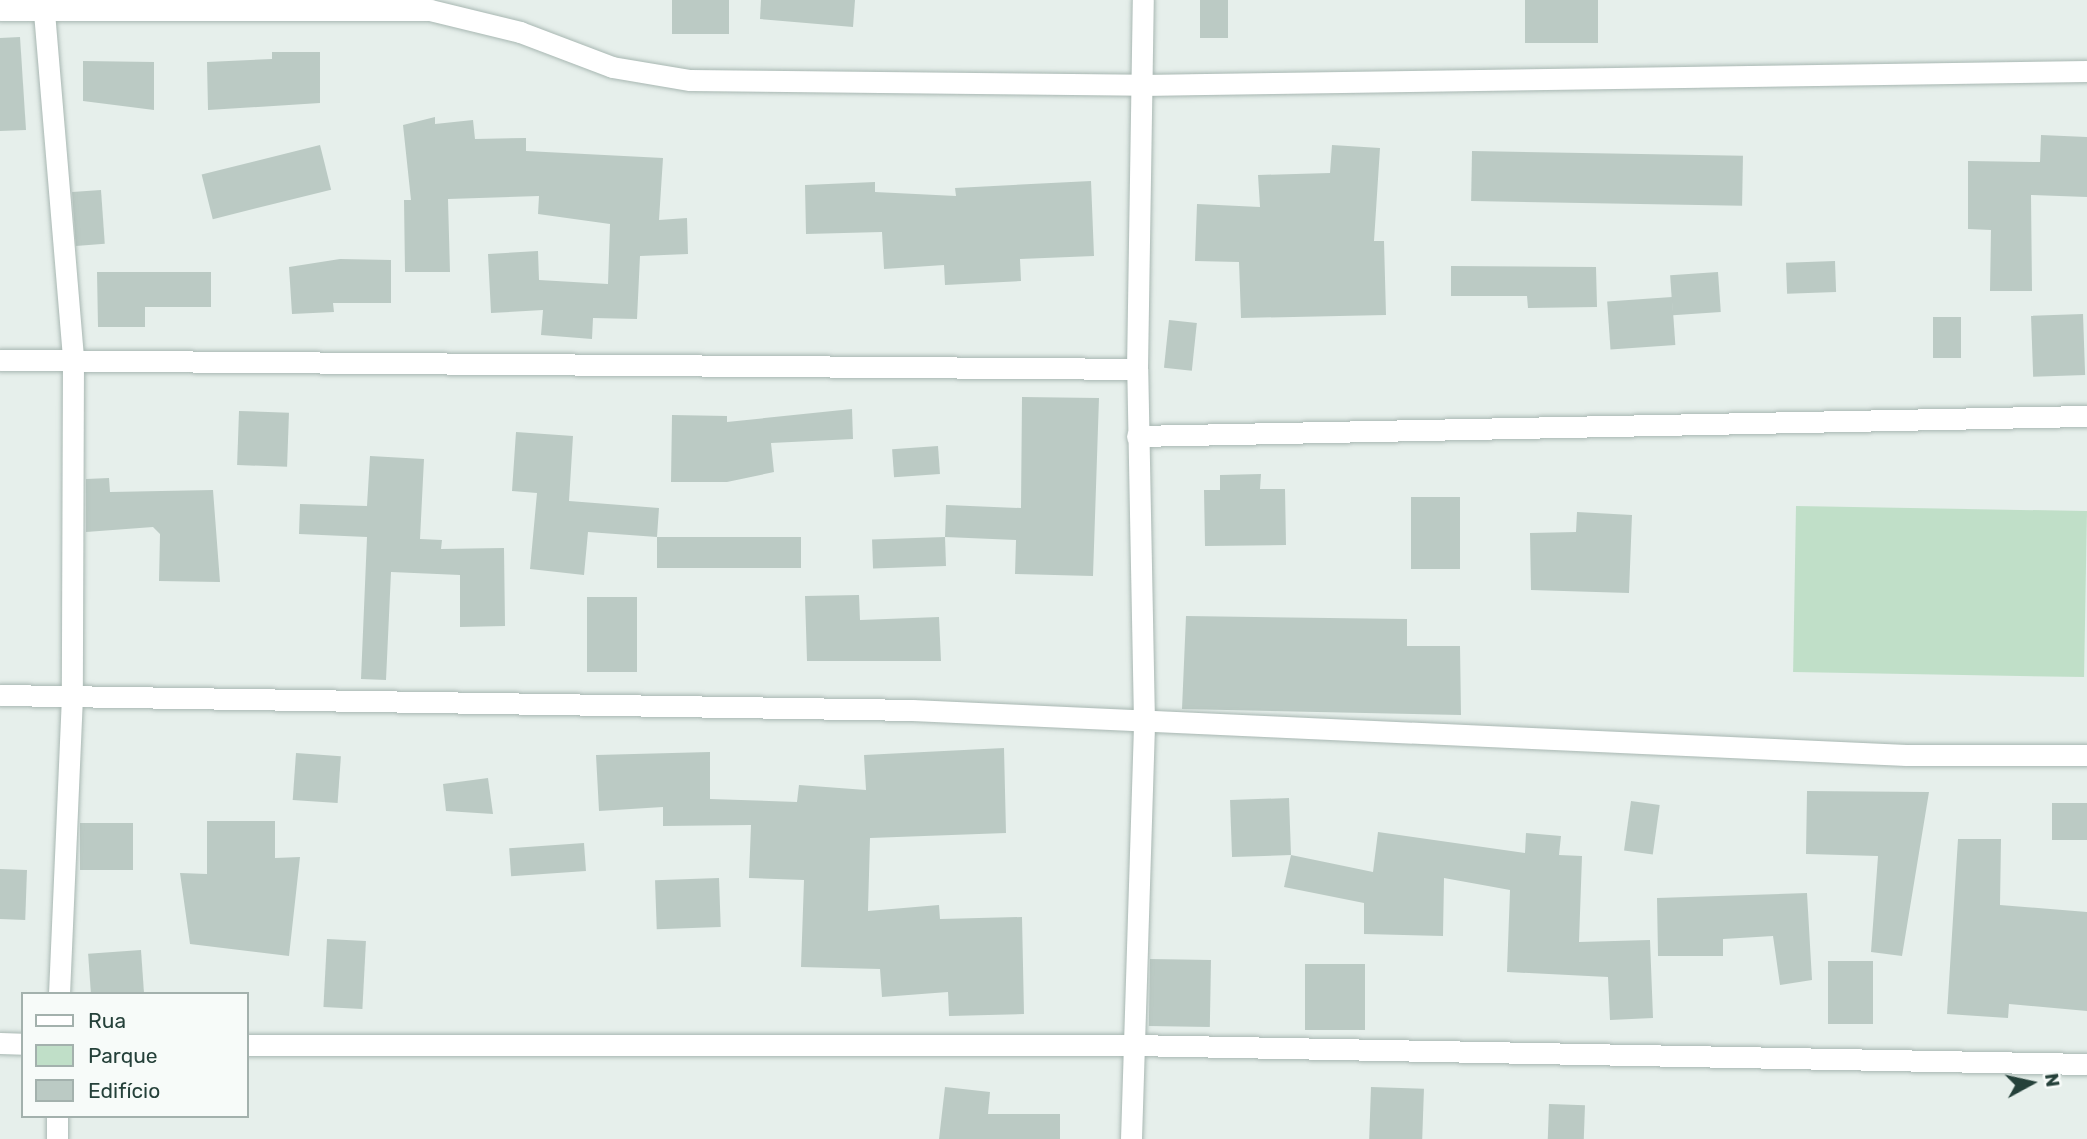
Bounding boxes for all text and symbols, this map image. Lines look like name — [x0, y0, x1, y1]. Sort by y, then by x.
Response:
legend — [21, 992, 248, 1118]
text: Rua — [88, 1008, 126, 1033]
text: Parque — [88, 1043, 158, 1068]
north arrow — [1996, 1048, 2066, 1118]
text: N — [2040, 1072, 2065, 1088]
text: Edifício — [88, 1078, 160, 1103]

